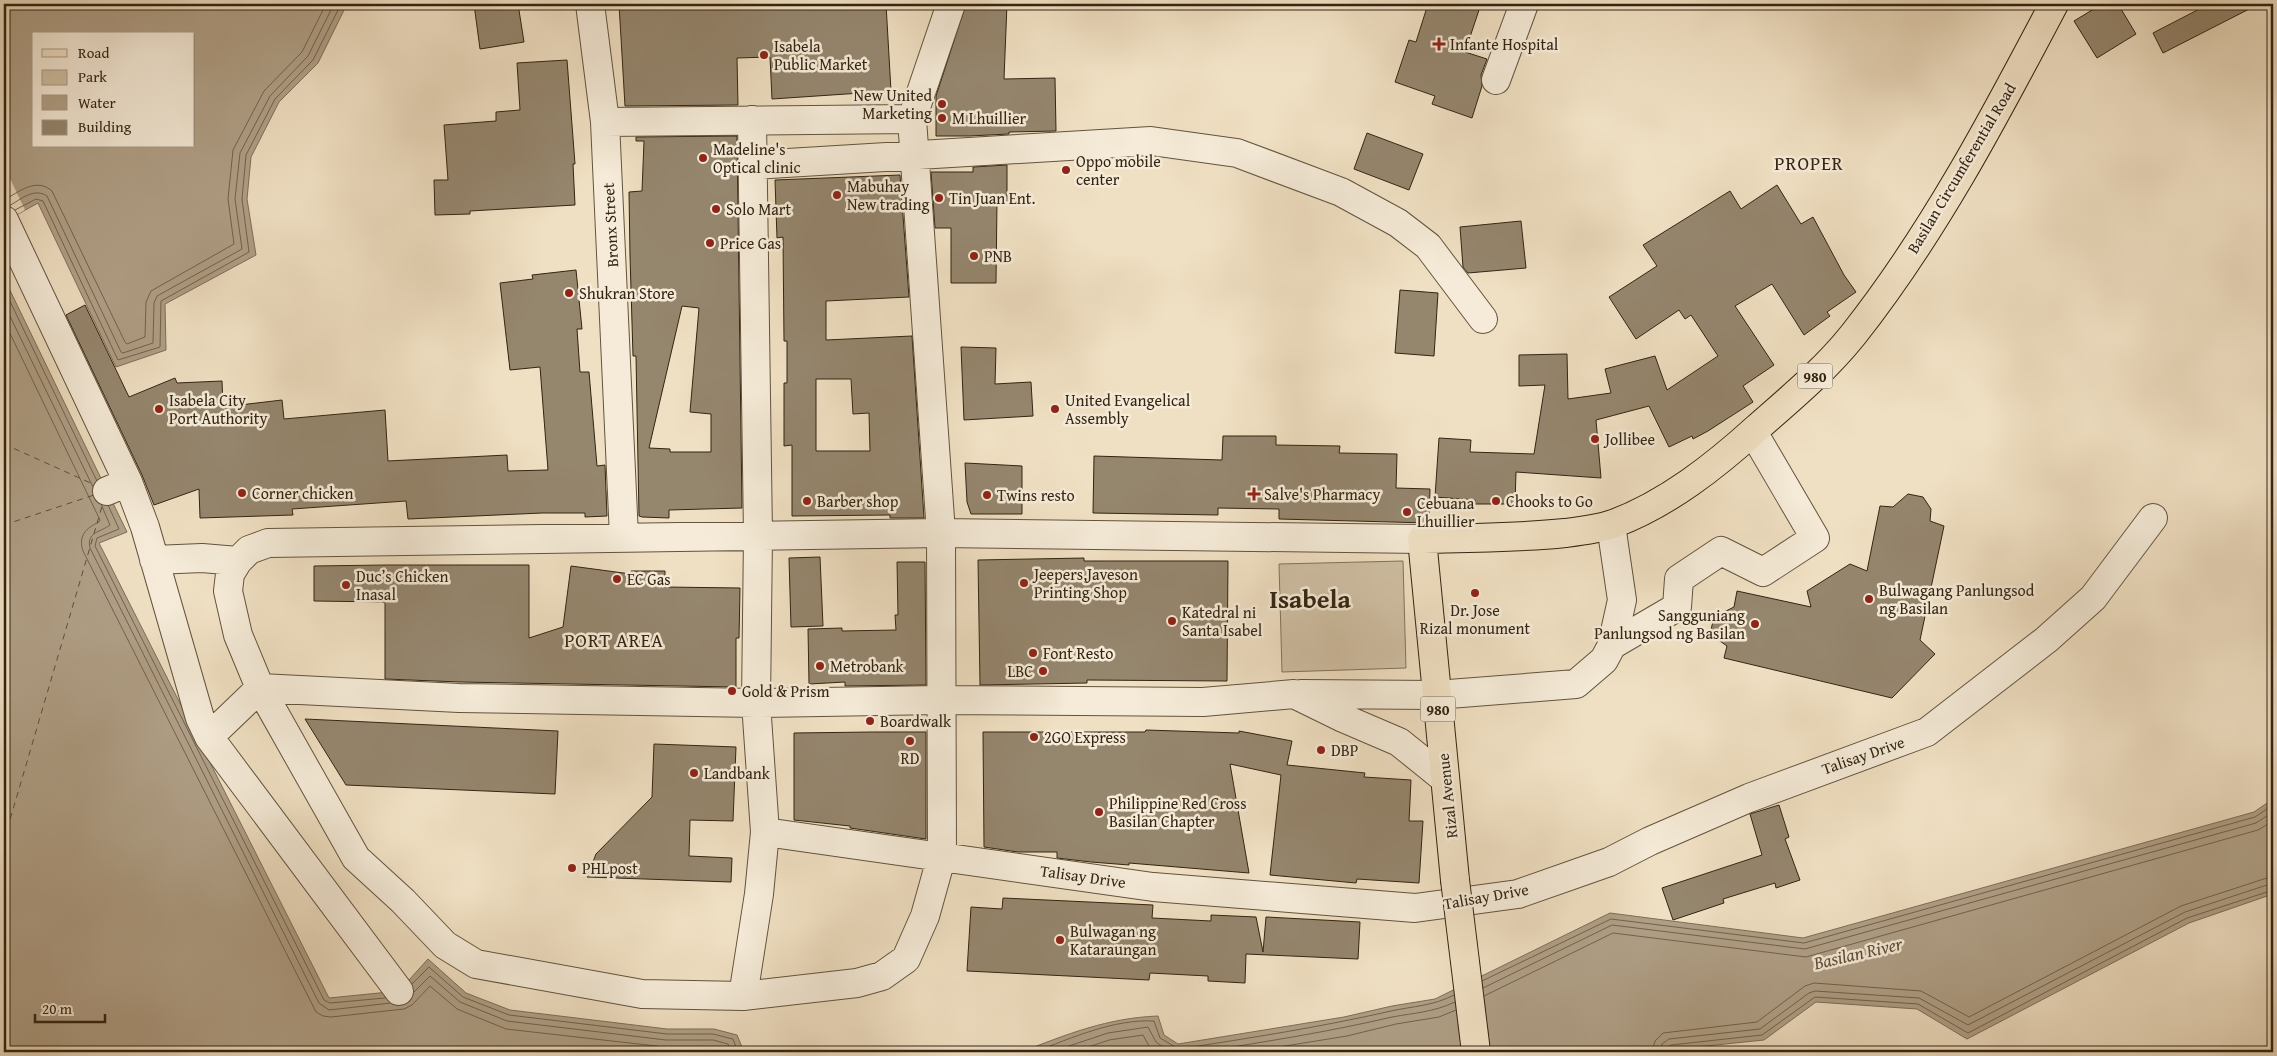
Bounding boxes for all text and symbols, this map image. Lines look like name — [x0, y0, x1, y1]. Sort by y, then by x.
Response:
legend — [32, 32, 195, 148]
place label: Infante Hospital — [1450, 32, 1559, 56]
place label: Isabela Public Market — [774, 34, 868, 76]
marker: Infante Hospital — [1432, 37, 1446, 51]
text: Road — [78, 42, 109, 63]
marker: Isabela Public Market — [758, 49, 770, 61]
text: Park — [78, 66, 107, 87]
street label: Basilan Circumferential Road — [1900, 78, 2022, 258]
place label: New United Marketing — [853, 83, 932, 125]
text: Water — [78, 92, 116, 113]
marker: New United Marketing — [936, 98, 948, 110]
place label: M Lhuillier — [952, 106, 1027, 130]
marker: M Lhuillier — [936, 112, 948, 124]
text: Building — [78, 116, 132, 137]
place label: Madeline's Optical clinic — [713, 137, 801, 179]
place label: Oppo mobile center — [1076, 149, 1161, 191]
district label: PROPER — [1774, 149, 1844, 177]
marker: Madeline's Optical clinic — [697, 152, 709, 164]
marker: Oppo mobile center — [1060, 164, 1072, 176]
place label: Mabuhay New trading — [847, 174, 930, 216]
street label: Bronx Street — [596, 182, 624, 268]
place label: Tin Juan Ent. — [949, 186, 1035, 210]
marker: Mabuhay New trading — [831, 189, 843, 201]
marker: Tin Juan Ent. — [933, 192, 945, 204]
place label: Solo Mart — [726, 197, 791, 221]
marker: Solo Mart — [710, 203, 722, 215]
place label: Price Gas — [720, 231, 781, 255]
marker: Price Gas — [704, 237, 716, 249]
place label: PNB — [984, 244, 1012, 268]
marker: PNB — [968, 250, 980, 262]
place label: Shukran Store — [579, 281, 675, 305]
marker: Shukran Store — [563, 287, 575, 299]
road number: 980 — [1798, 364, 1832, 388]
place label: Isabela City Port Authority — [169, 388, 267, 430]
place label: United Evangelical Assembly — [1065, 388, 1191, 430]
marker: Isabela City Port Authority — [153, 403, 165, 415]
marker: United Evangelical Assembly — [1049, 403, 1061, 415]
place label: Jollibee — [1603, 427, 1655, 451]
marker: Jollibee — [1589, 433, 1601, 445]
place label: Corner chicken — [252, 481, 354, 505]
place label: Salve's Pharmacy — [1264, 482, 1380, 506]
place label: Twins resto — [997, 483, 1075, 507]
marker: Corner chicken — [236, 487, 248, 499]
marker: Salve's Pharmacy — [1248, 488, 1260, 500]
place label: Barber shop — [817, 489, 899, 513]
marker: Twins resto — [981, 489, 993, 501]
place label: Chooks to Go — [1506, 489, 1593, 513]
place label: Cebuana Lhuillier — [1417, 491, 1475, 533]
marker: Barber shop — [801, 495, 813, 507]
marker: Chooks to Go — [1490, 495, 1502, 507]
marker: Cebuana Lhuillier — [1401, 506, 1413, 518]
place label: Jeepers,Javeson Printing Shop — [1032, 562, 1138, 604]
place label: Duc’s Chicken Inasal — [356, 564, 449, 606]
place label: EC Gas — [627, 567, 671, 591]
marker: EC Gas — [611, 573, 623, 585]
marker: Jeepers,Javeson Printing Shop — [1018, 577, 1030, 589]
place label: Bulwagang Panlungsod ng Basilan — [1879, 578, 2035, 620]
marker: Duc’s Chicken Inasal — [340, 579, 352, 591]
district label: Isabela — [1269, 579, 1351, 618]
marker: Dr. Jose Rizal monument — [1469, 587, 1481, 599]
marker: Bulwagang Panlungsod ng Basilan — [1863, 593, 1875, 605]
place label: Dr. Jose Rizal monument — [1420, 598, 1531, 640]
place label: Katedral ni Santa Isabel — [1182, 600, 1263, 642]
place label: Sangguniang Panlungsod ng Basilan — [1594, 603, 1745, 645]
marker: Katedral ni Santa Isabel — [1166, 615, 1178, 627]
marker: Sangguniang Panlungsod ng Basilan — [1749, 618, 1761, 630]
district label: PORT AREA — [564, 626, 664, 654]
place label: Font Resto — [1043, 641, 1113, 665]
marker: Font Resto — [1027, 647, 1039, 659]
place label: Metrobank — [830, 654, 905, 678]
place label: LBC — [1007, 659, 1033, 683]
marker: Metrobank — [814, 660, 826, 672]
marker: LBC — [1037, 665, 1049, 677]
place label: Gold & Prism — [742, 679, 830, 703]
marker: Gold & Prism — [726, 685, 738, 697]
road number: 980 — [1420, 696, 1456, 722]
place label: Boardwalk — [880, 709, 952, 733]
marker: Boardwalk — [864, 715, 876, 727]
place label: 2GO Express — [1044, 725, 1126, 749]
street label: Talisay Drive — [1818, 730, 1908, 780]
marker: 2GO Express — [1028, 731, 1040, 743]
marker: RD — [904, 735, 916, 747]
place label: DBP — [1331, 738, 1358, 762]
marker: DBP — [1315, 744, 1327, 756]
place label: RD — [901, 746, 920, 770]
street label: Rizal Avenue — [1431, 752, 1463, 840]
place label: Landbank — [704, 761, 771, 785]
marker: Landbank — [688, 767, 700, 779]
place label: Philippine Red Cross Basilan Chapter — [1109, 791, 1247, 833]
marker: Philippine Red Cross Basilan Chapter — [1093, 806, 1105, 818]
place label: PHLpost — [582, 856, 638, 880]
street label: Talisay Drive — [1039, 858, 1127, 894]
marker: PHLpost — [566, 862, 578, 874]
street label: Talisay Drive — [1441, 877, 1531, 915]
place label: Bulwagan ng Kataraungan — [1070, 919, 1156, 961]
water label: Basilan River — [1810, 929, 1906, 977]
marker: Bulwagan ng Kataraungan — [1054, 934, 1066, 946]
scale bar — [35, 991, 105, 1023]
text: 20 m — [42, 998, 73, 1019]

